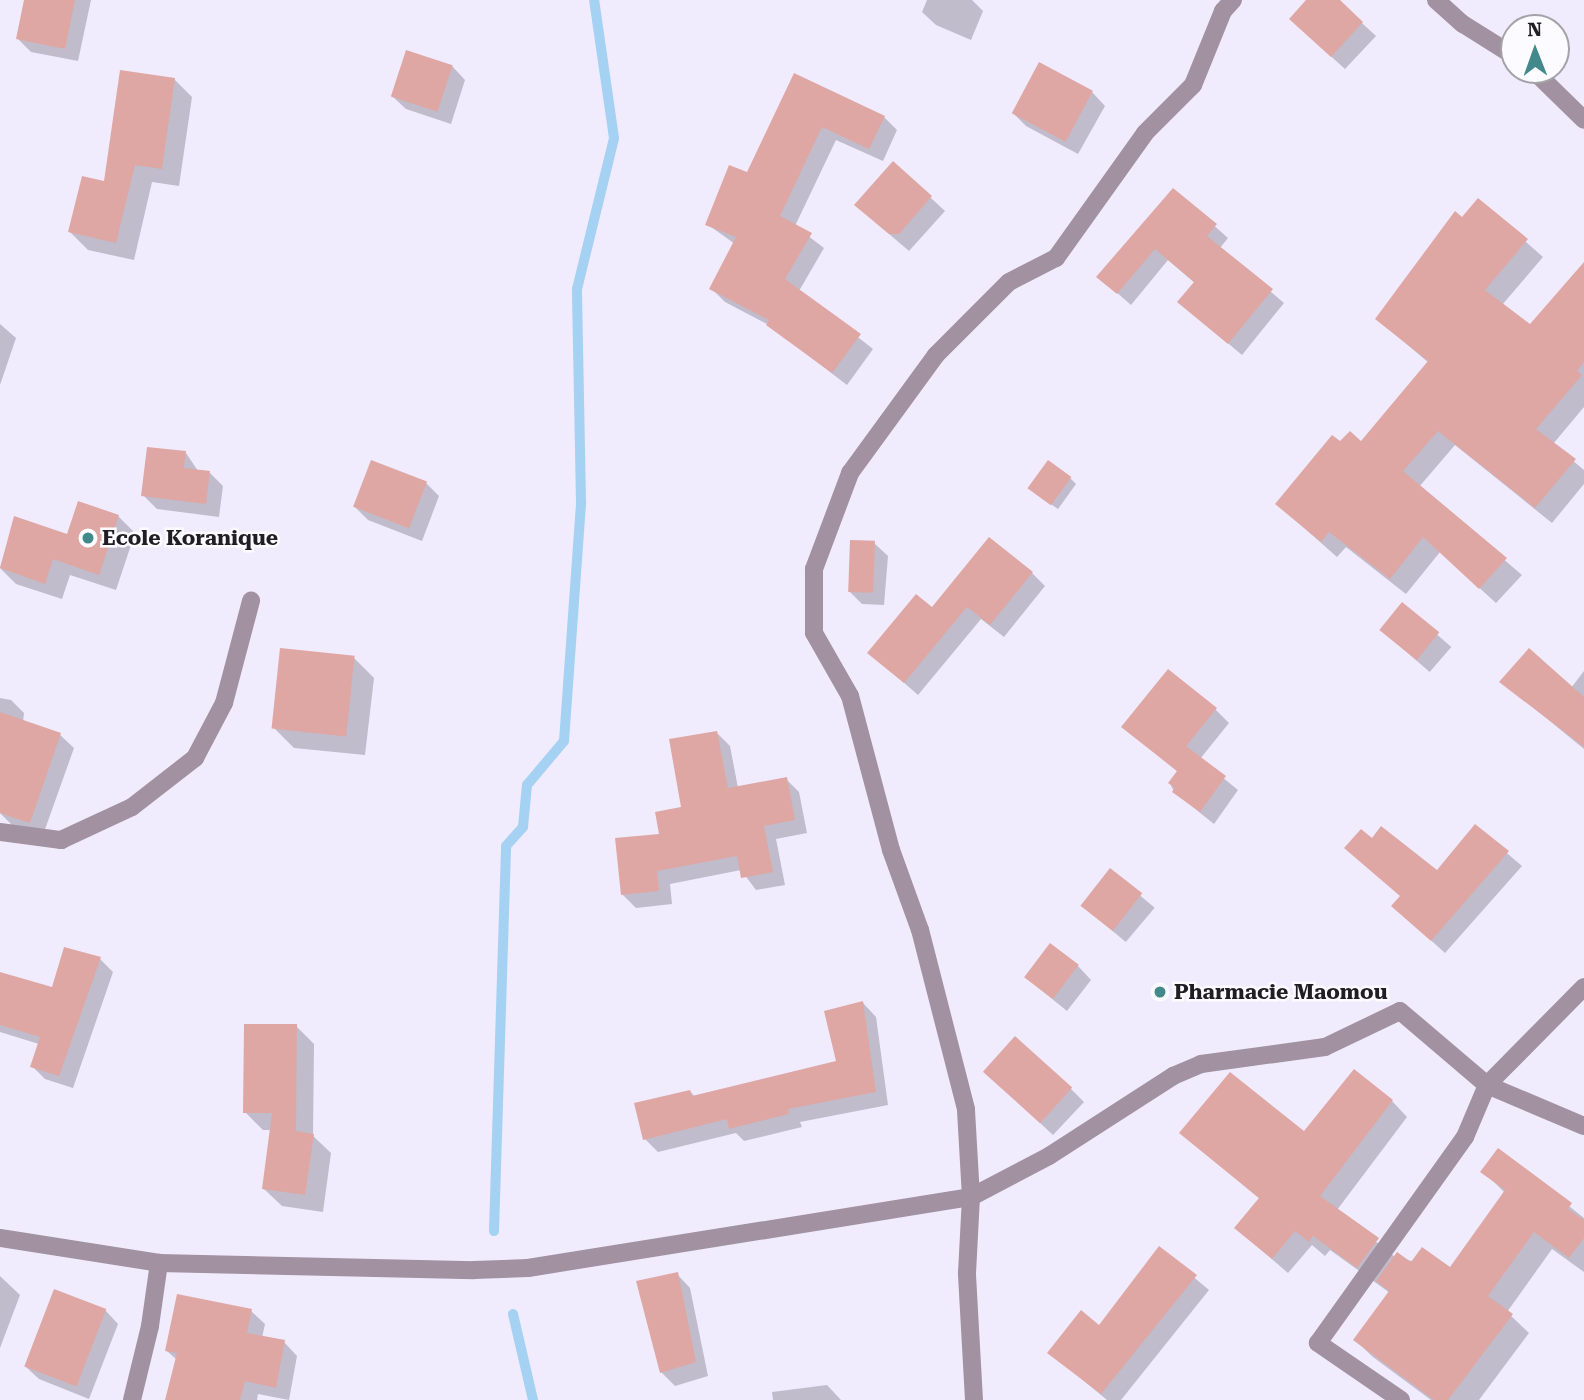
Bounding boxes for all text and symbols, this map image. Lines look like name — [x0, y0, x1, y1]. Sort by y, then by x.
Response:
north arrow — [1500, 14, 1570, 84]
text: N — [1527, 18, 1542, 41]
place label: Ecole Koranique — [102, 525, 278, 551]
marker: Ecole Koranique — [80, 530, 96, 546]
place label: Pharmacie Maomou — [1174, 979, 1387, 1005]
marker: Pharmacie Maomou — [1152, 984, 1168, 1000]

